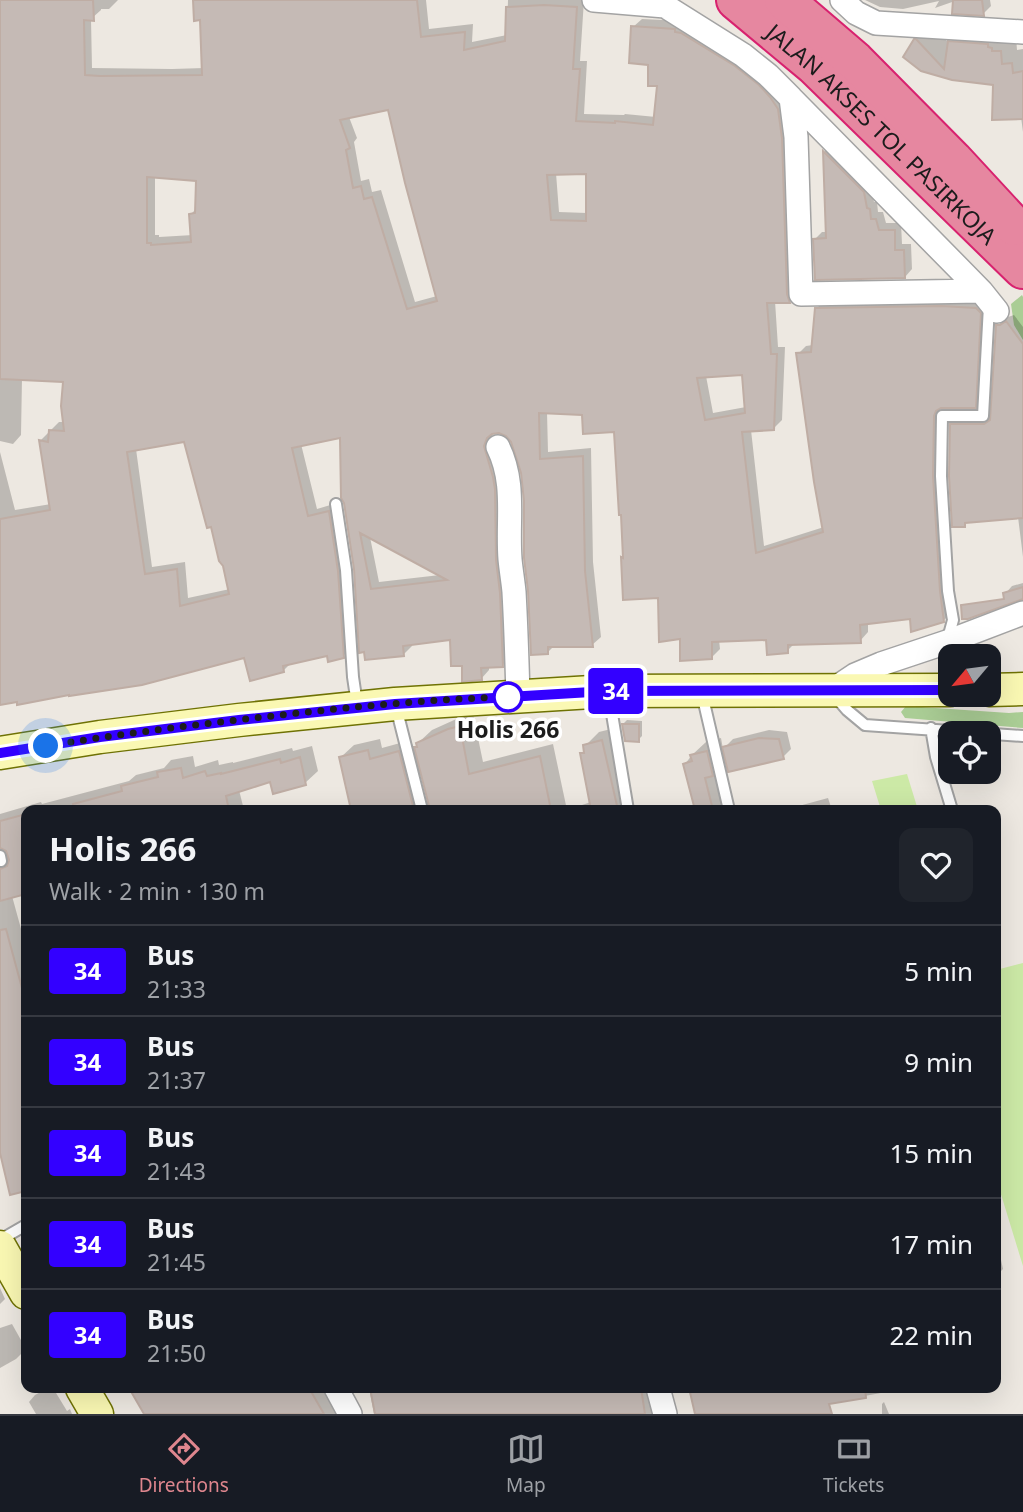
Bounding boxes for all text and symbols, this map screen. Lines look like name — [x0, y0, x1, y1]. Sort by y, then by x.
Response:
street label: JALAN AKSES TOL PASIRKOJA — [758, 15, 1004, 251]
north arrow — [938, 644, 1001, 707]
map controls — [938, 644, 1001, 784]
line badge: 34 — [584, 668, 648, 714]
text: 34 — [602, 674, 630, 707]
marker: Holis 266 — [493, 682, 523, 712]
place label: Holis 266 — [457, 713, 559, 745]
button: locate — [938, 721, 1001, 784]
your location — [28, 728, 63, 763]
text: Holis 266 — [49, 826, 196, 871]
button: heart — [899, 828, 973, 902]
text: Walk · 2 min · 130 m — [49, 875, 265, 907]
text: Bus — [147, 937, 194, 973]
text: 5 min — [904, 953, 973, 989]
text: 34 — [74, 954, 101, 987]
text: 21:33 — [147, 973, 206, 1005]
text: Bus — [147, 1028, 194, 1064]
text: 9 min — [904, 1044, 973, 1080]
text: 34 — [74, 1045, 101, 1078]
text: 21:37 — [147, 1064, 206, 1096]
text: Bus — [147, 1119, 194, 1155]
text: 15 min — [889, 1135, 973, 1171]
text: 34 — [74, 1136, 101, 1169]
text: 21:43 — [147, 1155, 206, 1187]
text: Bus — [147, 1210, 194, 1246]
text: 17 min — [889, 1226, 973, 1262]
text: 34 — [74, 1227, 101, 1260]
text: 21:45 — [147, 1246, 206, 1278]
text: Bus — [147, 1301, 194, 1337]
text: 22 min — [889, 1317, 973, 1353]
text: 34 — [74, 1318, 101, 1351]
text: 21:50 — [147, 1337, 206, 1369]
tab: Directions — [139, 1430, 229, 1498]
tab: Map — [506, 1430, 546, 1498]
tab: Tickets — [823, 1430, 884, 1498]

